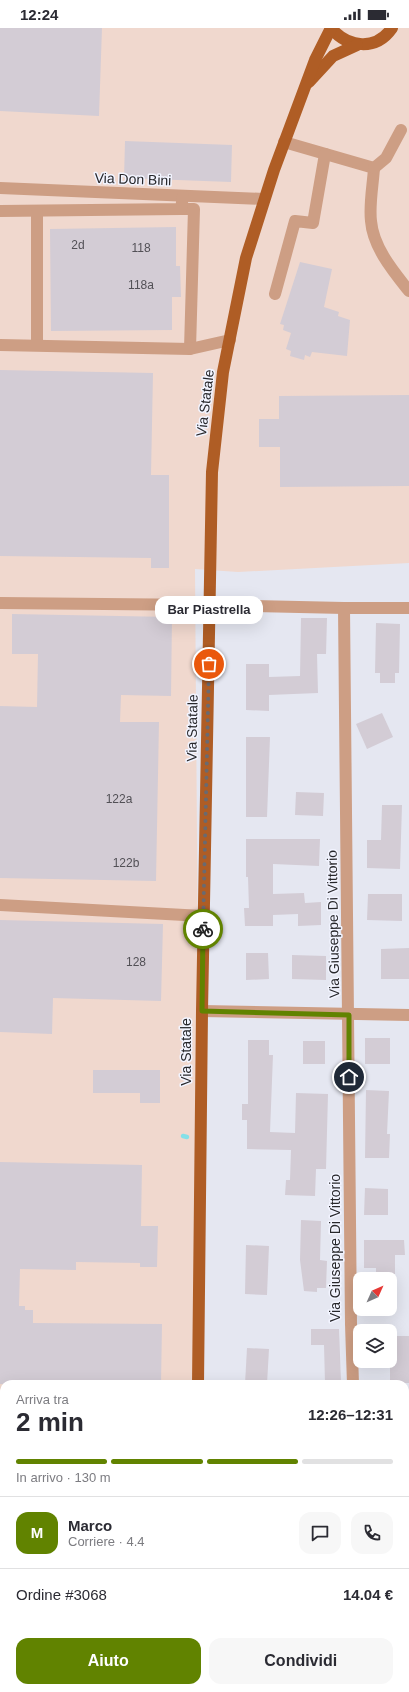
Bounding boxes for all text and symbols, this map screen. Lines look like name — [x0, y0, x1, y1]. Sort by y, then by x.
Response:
text: 12:24 — [20, 6, 58, 23]
street label: Via Don Bini — [94, 170, 172, 188]
house number: 2d — [71, 238, 85, 252]
house number: 118 — [131, 241, 151, 255]
house number: 118a — [128, 278, 154, 292]
street label: Via Statale — [193, 368, 217, 437]
callout: Bar Piastrella — [155, 596, 263, 624]
text: Bar Piastrella — [167, 602, 251, 617]
pin — [192, 647, 226, 681]
icon: bag — [198, 653, 220, 675]
street label: Via Statale — [183, 694, 201, 762]
house number: 122a — [106, 792, 133, 806]
street label: Via Giuseppe Di Vittorio — [324, 850, 342, 998]
house number: 122b — [113, 856, 140, 870]
courier — [183, 909, 223, 949]
icon: bike — [192, 918, 214, 940]
house number: 128 — [126, 955, 146, 969]
street label: Via Statale — [178, 1018, 194, 1086]
pin — [332, 1060, 366, 1094]
icon: home — [338, 1066, 360, 1088]
street label: Via Giuseppe Di Vittorio — [327, 1174, 343, 1322]
north arrow — [353, 1272, 397, 1316]
map controls — [353, 1272, 397, 1368]
button: layers — [353, 1324, 397, 1368]
text: Arriva tra — [16, 1392, 69, 1407]
text: 12:26–12:31 — [308, 1406, 393, 1423]
text: 2 min — [16, 1407, 84, 1437]
text: In arrivo · 130 m — [16, 1470, 111, 1485]
button: chat — [299, 1512, 341, 1554]
button: phone — [351, 1512, 393, 1554]
text: Marco — [68, 1517, 112, 1534]
text: M — [31, 1524, 43, 1541]
text: Corriere · 4.4 — [68, 1534, 145, 1549]
text: Ordine #3068 — [16, 1586, 107, 1603]
text: 14.04 € — [343, 1586, 393, 1603]
button: Aiuto — [16, 1638, 201, 1684]
button: Condividi — [209, 1638, 393, 1684]

